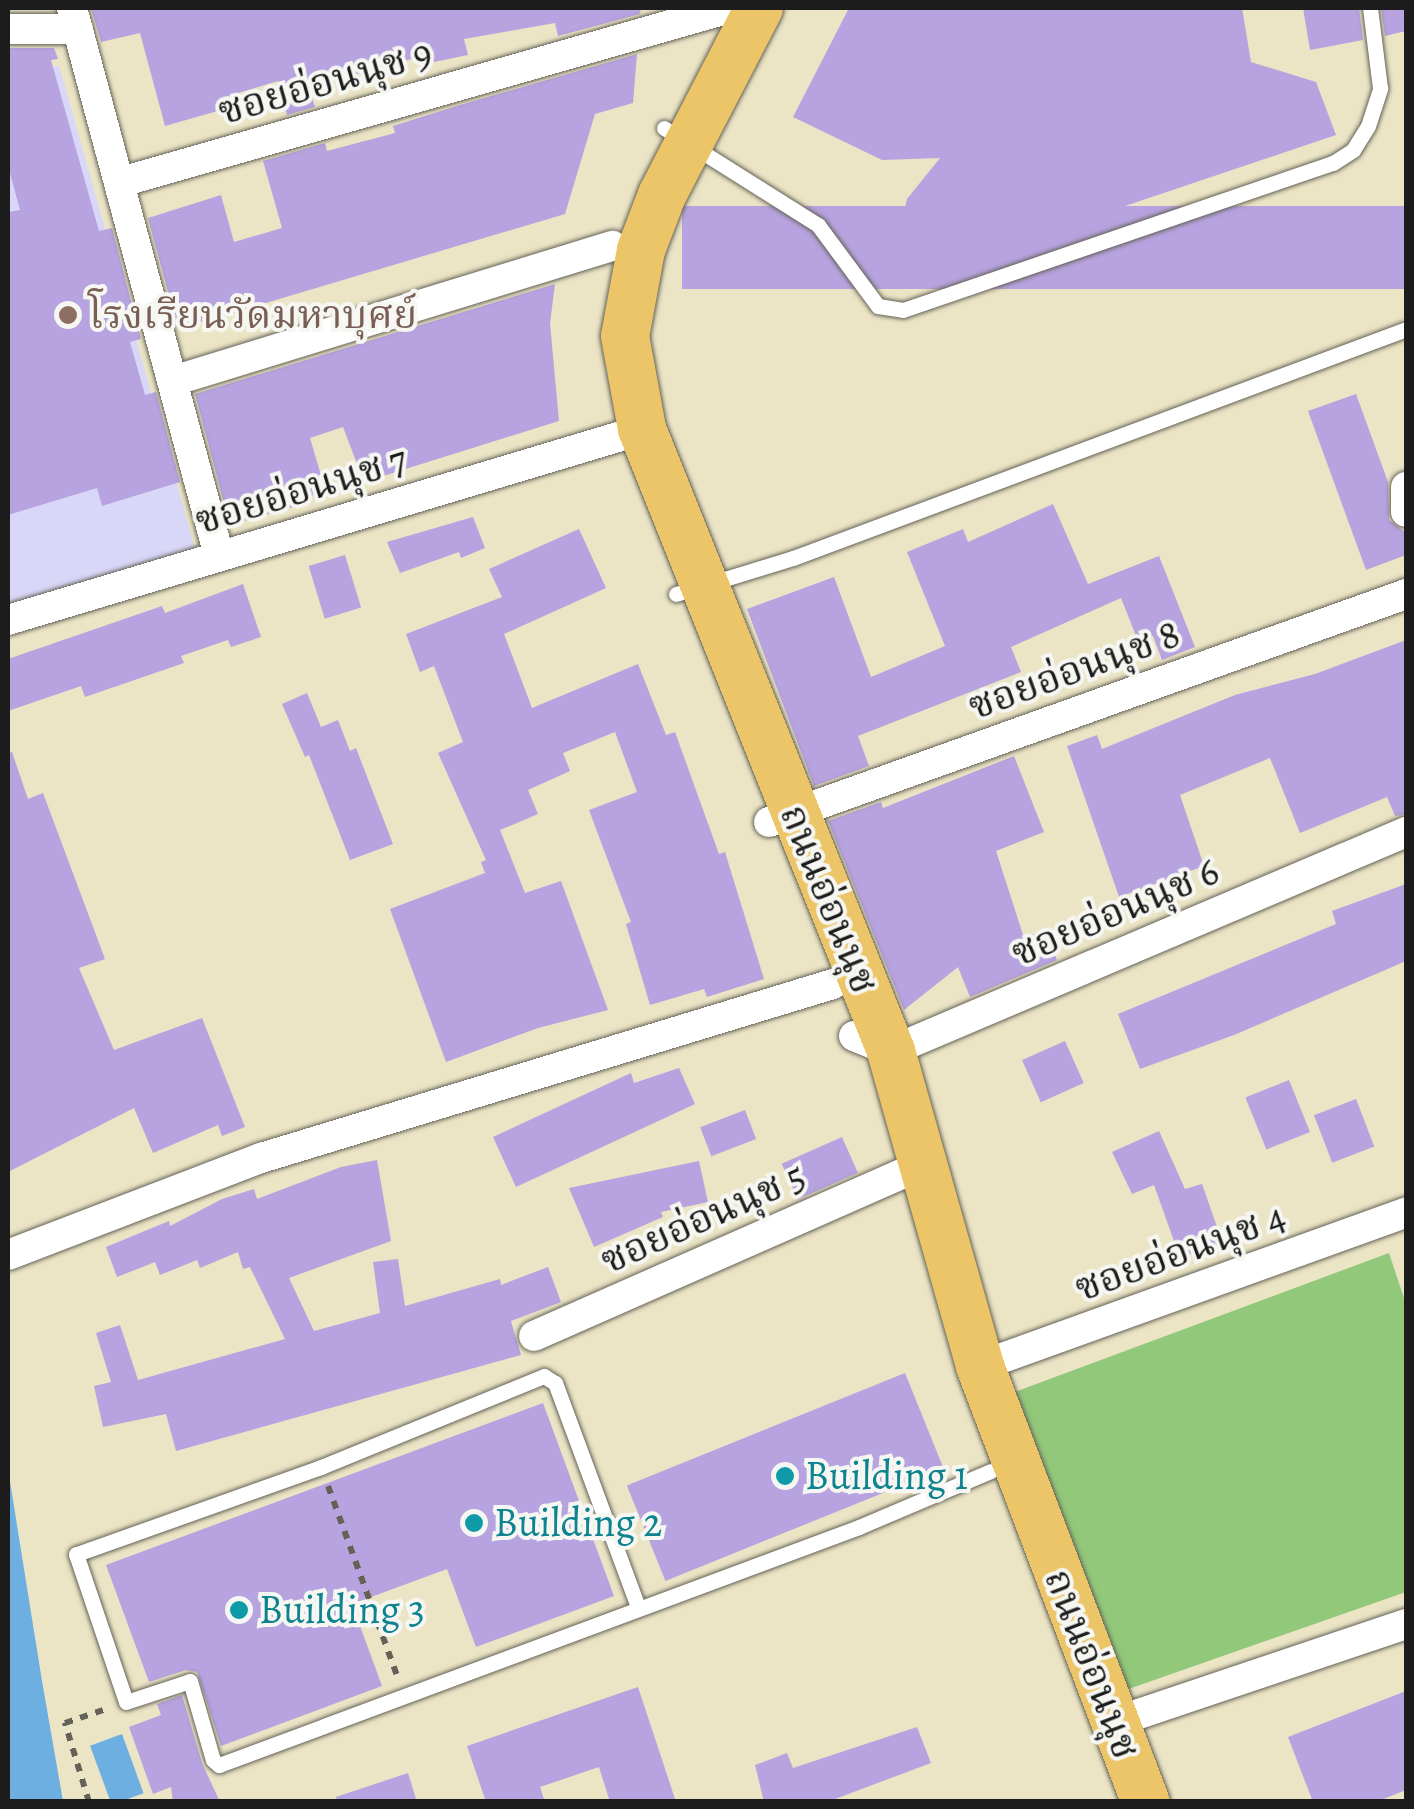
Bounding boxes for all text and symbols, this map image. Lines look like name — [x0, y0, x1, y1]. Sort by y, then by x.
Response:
street label: ซอยอ่อนนุช 9 — [213, 29, 437, 135]
place label: โรงเรียนวัดมหาบุศย์ — [88, 291, 417, 339]
marker: โรงเรียนวัดมหาบุศย์ — [57, 304, 79, 326]
street label: ซอยอ่อนนุช 7 — [189, 435, 413, 545]
street label: ซอยอ่อนนุช 8 — [962, 610, 1186, 730]
street label: ถนนอ่อนนุช — [769, 797, 889, 1001]
street label: ซอยอ่อนนุช 6 — [1004, 847, 1226, 977]
street label: ซอยอ่อนนุช 5 — [593, 1152, 813, 1284]
street label: ซอยอ่อนนุช 4 — [1068, 1192, 1292, 1312]
place label: Building 1 — [805, 1452, 968, 1500]
marker: Building 1 — [774, 1465, 796, 1487]
place label: Building 2 — [494, 1499, 662, 1547]
marker: Building 2 — [463, 1512, 485, 1534]
street label: ถนนอ่อนนุช — [1034, 1562, 1150, 1766]
place label: Building 3 — [259, 1586, 425, 1634]
marker: Building 3 — [228, 1599, 250, 1621]

